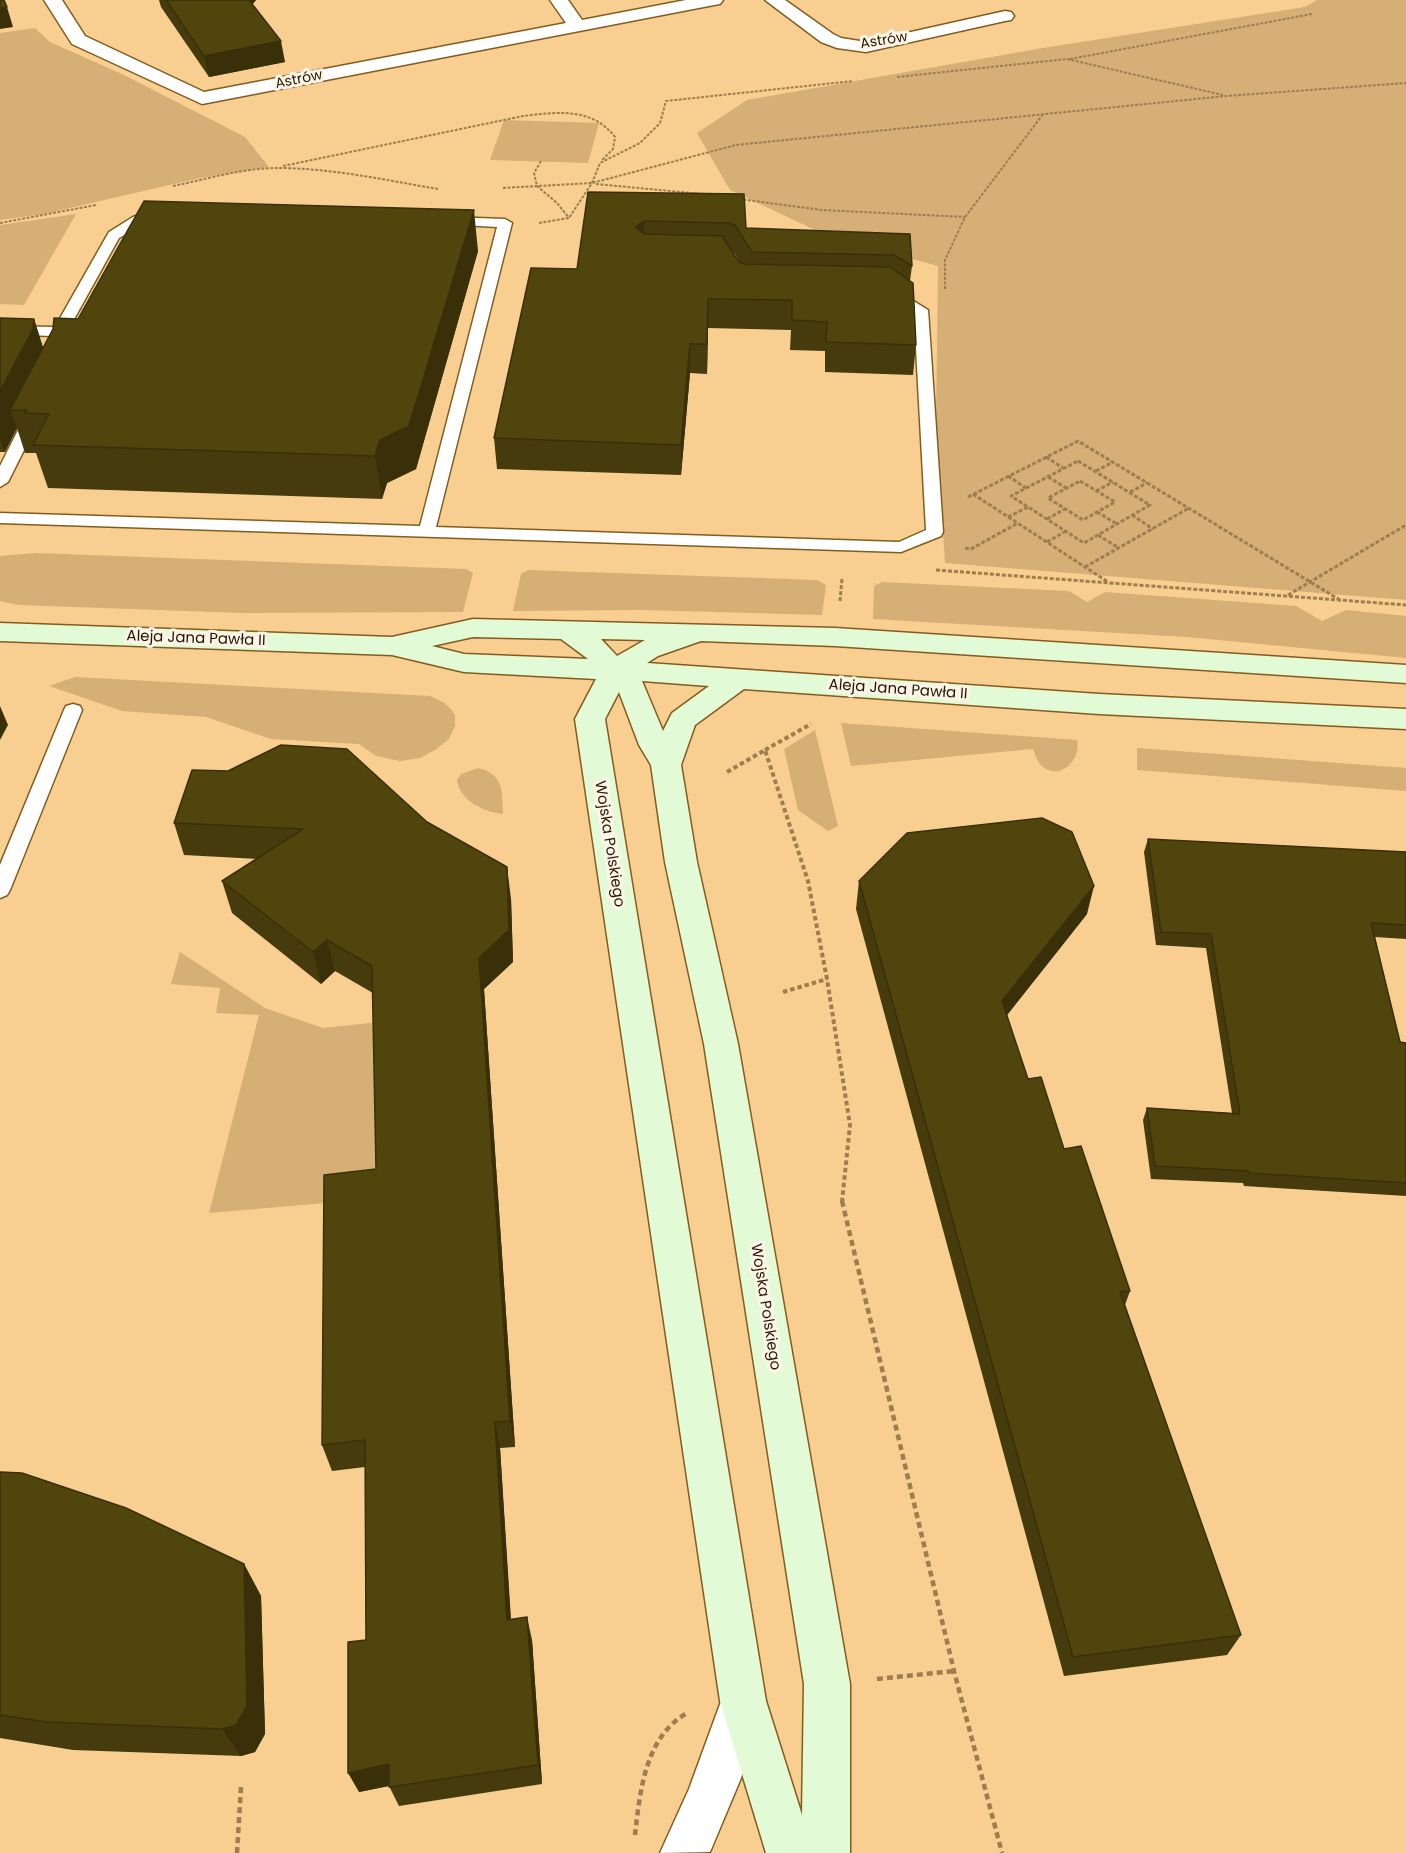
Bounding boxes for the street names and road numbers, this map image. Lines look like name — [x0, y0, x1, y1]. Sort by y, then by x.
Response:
street label: Astrów — [859, 29, 909, 53]
street label: Astrów — [274, 67, 324, 93]
street label: Aleja Jana Pawła II — [126, 628, 266, 650]
street label: Aleja Jana Pawła II — [828, 676, 968, 704]
street label: Wojska Polskiego — [590, 779, 628, 909]
street label: Wojska Polskiego — [746, 1242, 784, 1372]

